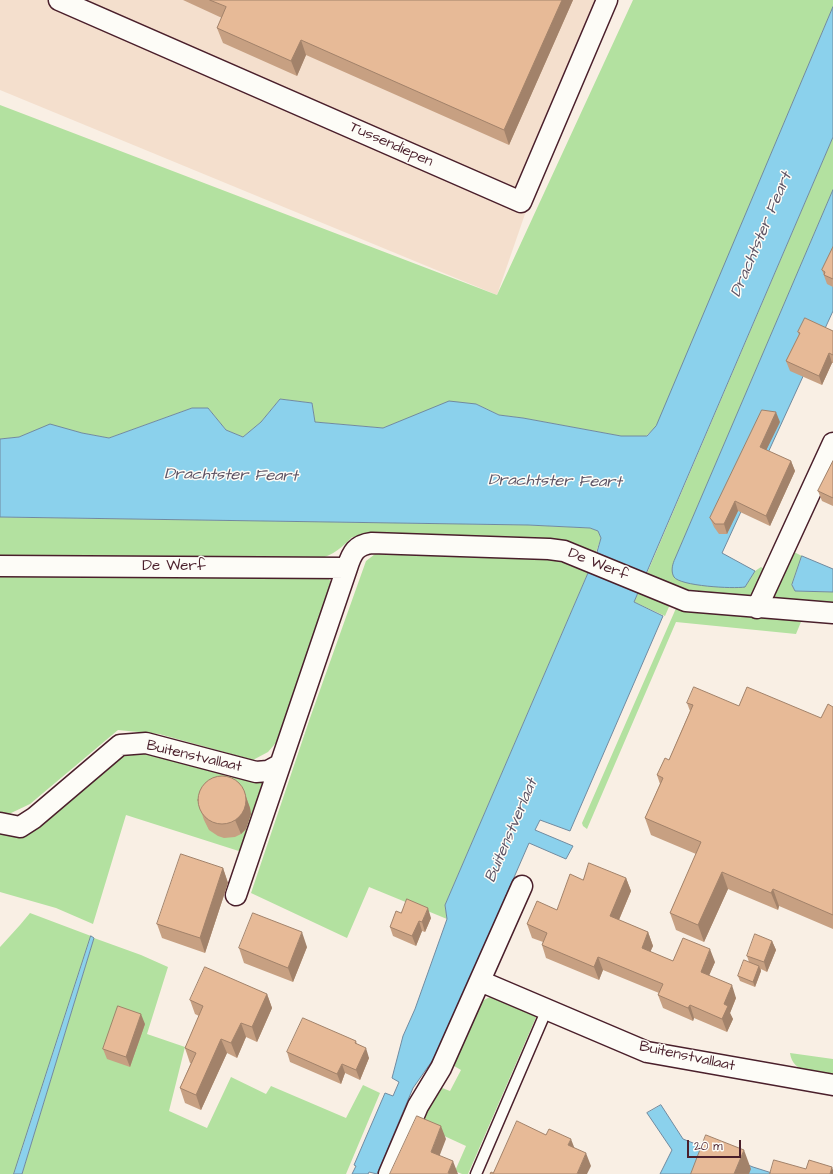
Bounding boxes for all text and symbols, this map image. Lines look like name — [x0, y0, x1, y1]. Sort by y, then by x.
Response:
street label: Tussendiepen — [346, 119, 436, 171]
water label: Drachtster Feart — [727, 170, 797, 300]
water label: Drachtster Feart — [164, 465, 298, 487]
water label: Drachtster Feart — [488, 471, 622, 493]
street label: De Werf — [565, 545, 631, 585]
street label: De Werf — [142, 558, 206, 576]
street label: Buitenstvallaat — [145, 737, 243, 777]
water label: Buitenstverlaat — [482, 776, 542, 886]
street label: Buitenstvallaat — [638, 1038, 736, 1076]
scale bar — [689, 1132, 743, 1158]
text: 20 m — [694, 1138, 723, 1155]

